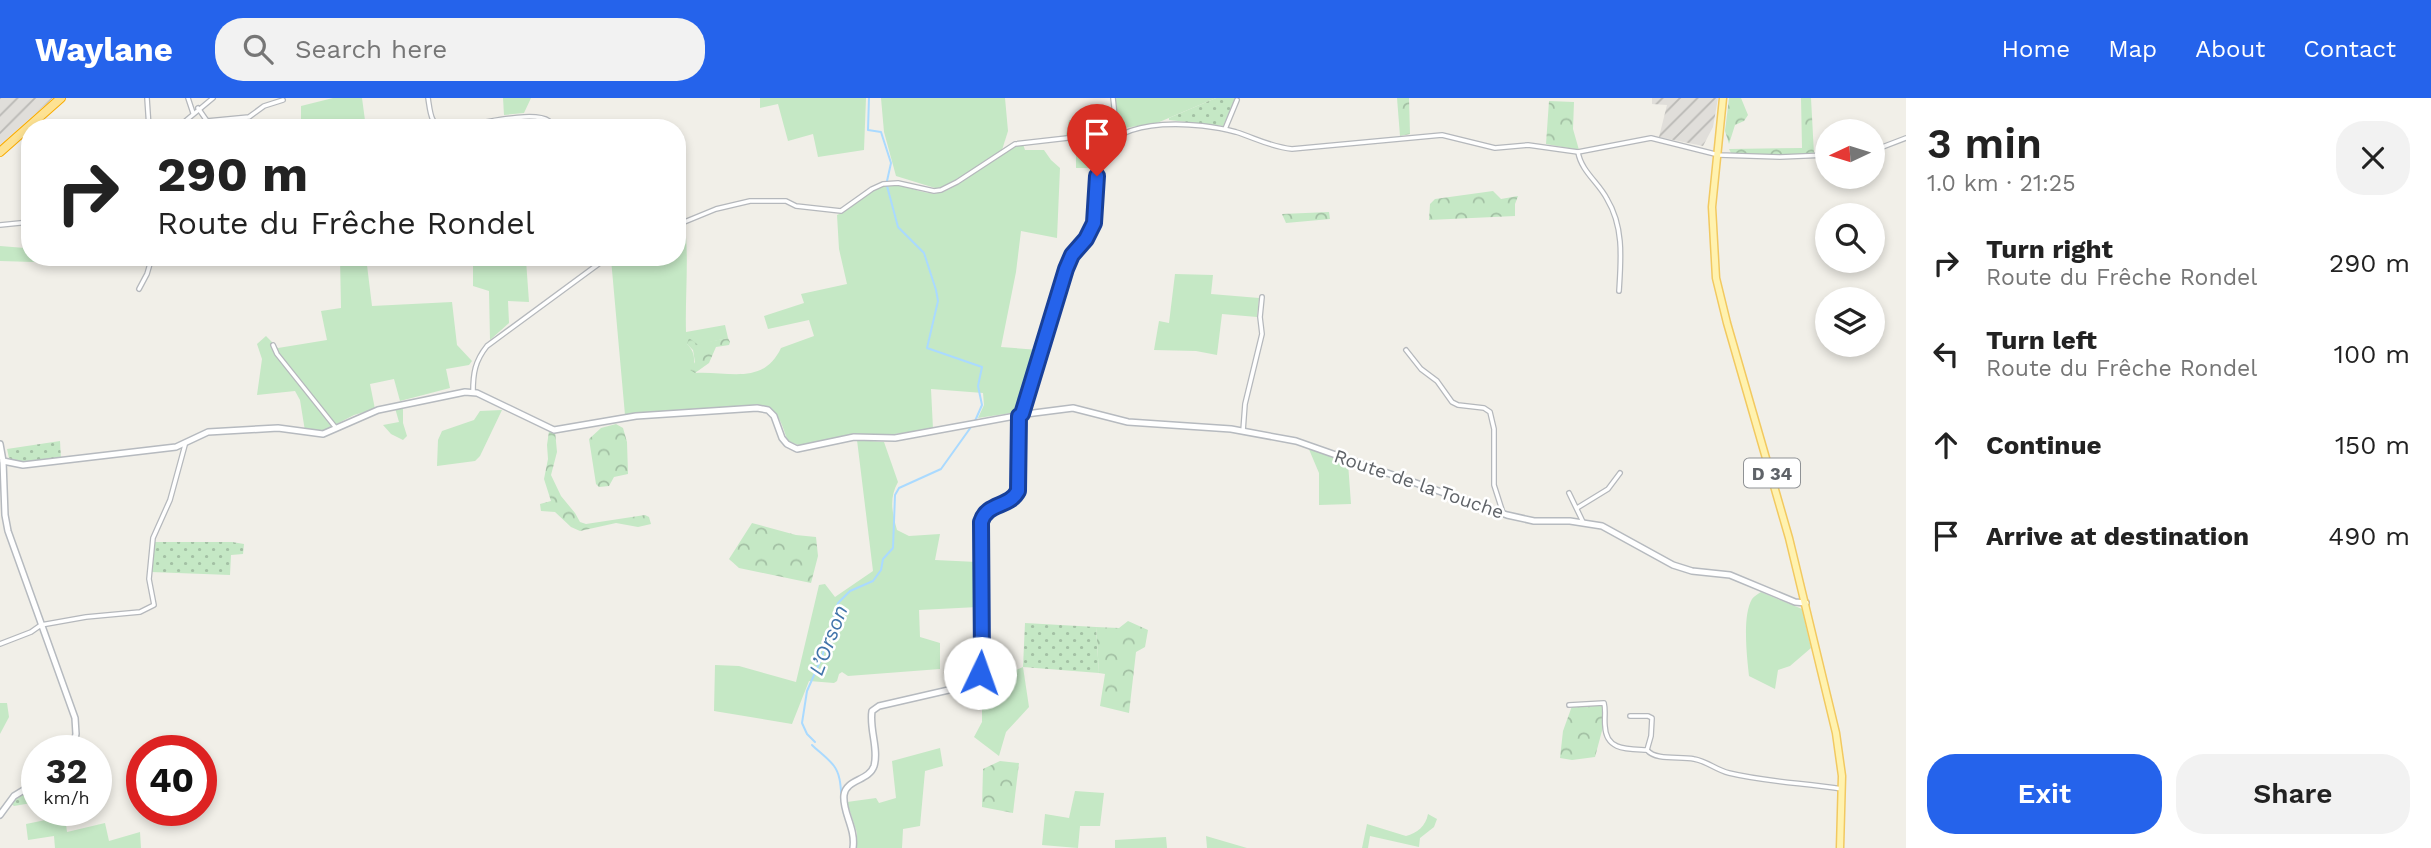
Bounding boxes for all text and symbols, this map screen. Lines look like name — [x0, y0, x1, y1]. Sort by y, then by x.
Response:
search box — [215, 18, 705, 81]
text: Waylane — [35, 30, 173, 69]
icon: search — [239, 30, 277, 68]
text: Search here — [295, 34, 447, 64]
text: Home — [2002, 35, 2070, 63]
text: Map — [2108, 35, 2157, 63]
text: About — [2195, 35, 2265, 63]
text: Contact — [2303, 35, 2396, 63]
pin — [1067, 104, 1127, 176]
icon: arrive — [1078, 115, 1116, 153]
north arrow — [1815, 119, 1885, 189]
map controls — [1815, 119, 1885, 357]
text: 3 min — [1927, 119, 2042, 168]
button: close — [2336, 121, 2410, 195]
text: 290 m — [157, 145, 308, 203]
icon: right — [42, 147, 133, 238]
text: 1.0 km · 21:25 — [1927, 170, 2076, 197]
button: search — [1815, 203, 1885, 273]
text: Route du Frêche Rondel — [157, 204, 535, 242]
text: Turn right — [1986, 234, 2113, 264]
icon: right — [1927, 244, 1965, 282]
text: 290 m — [2329, 248, 2410, 278]
text: Route du Frêche Rondel — [1986, 264, 2257, 291]
button: layers — [1815, 287, 1885, 357]
text: Turn left — [1986, 325, 2097, 355]
icon: left — [1927, 335, 1965, 373]
text: 100 m — [2334, 339, 2410, 369]
text: Route du Frêche Rondel — [1986, 355, 2257, 382]
icon: ahead — [1927, 426, 1965, 464]
text: Continue — [1986, 430, 2102, 460]
text: 150 m — [2335, 430, 2410, 460]
street label: Route de la Touche — [1331, 444, 1507, 524]
road number: D 34 — [1744, 458, 1800, 488]
icon: arrive — [1927, 517, 1965, 555]
text: Arrive at destination — [1986, 521, 2249, 551]
text: 490 m — [2328, 521, 2410, 551]
water label: L’Orson — [803, 601, 853, 679]
position arrow — [943, 636, 1017, 710]
speed limit sign: 40 — [126, 735, 217, 826]
text: 32 — [46, 750, 87, 792]
button: Exit — [1927, 754, 2162, 834]
button: Share — [2176, 754, 2410, 834]
text: km/h — [43, 787, 90, 808]

